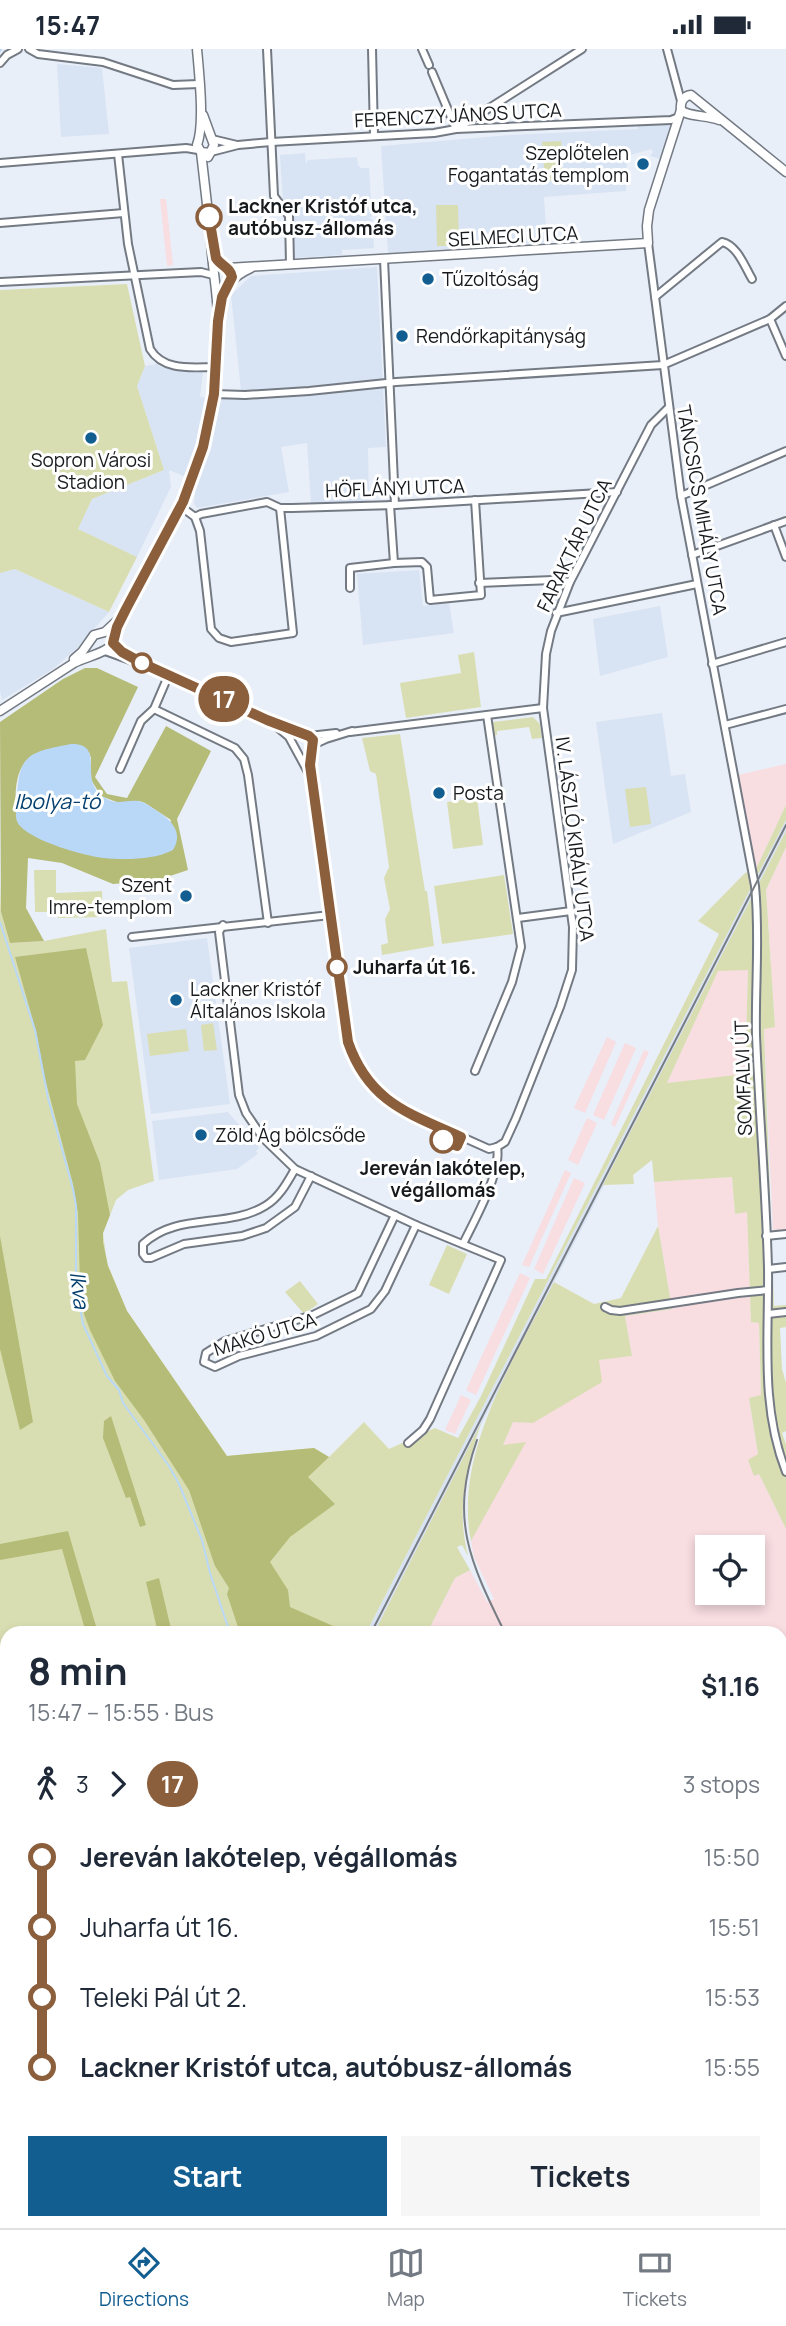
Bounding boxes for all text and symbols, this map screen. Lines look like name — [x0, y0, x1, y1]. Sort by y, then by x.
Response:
text: 15:47 — [35, 7, 100, 43]
street label: FERENCZY JÁNOS UTCA — [354, 97, 562, 133]
place label: Szeplőtelen Fogantatás templom — [448, 140, 629, 188]
marker: Szeplőtelen Fogantatás templom — [635, 156, 651, 172]
place label: Lackner Kristóf utca, autóbusz-állomás — [228, 193, 418, 241]
marker: Lackner Kristóf utca, autóbusz-állomás — [196, 204, 222, 230]
street label: SELMECI UTCA — [447, 220, 579, 252]
place label: Tűzoltóság — [442, 266, 539, 292]
marker: Tűzoltóság — [420, 271, 436, 287]
place label: Rendőrkapitányság — [416, 323, 586, 349]
marker: Rendőrkapitányság — [394, 328, 410, 344]
street label: TÁNCSICS MIHÁLY UTCA — [671, 403, 733, 617]
marker: Sopron Városi Stadion — [83, 430, 99, 446]
place label: Sopron Városi Stadion — [31, 447, 151, 495]
street label: HÖFLÁNYI UTCA — [325, 473, 465, 503]
street label: FARAKTÁR UTCA — [530, 474, 618, 616]
unlabelled marker — [132, 653, 152, 673]
line badge: 17 — [192, 676, 256, 722]
text: 17 — [212, 682, 236, 715]
street label: IV. LÁSZLÓ KIRÁLY UTCA — [550, 735, 600, 943]
place label: Posta — [453, 780, 504, 806]
marker: Posta — [431, 785, 447, 801]
water label: Ibolya-tó — [14, 787, 102, 815]
place label: Szent Imre-templom — [49, 872, 172, 920]
marker: Szent Imre-templom — [178, 888, 194, 904]
place label: Juharfa út 16. — [353, 954, 476, 980]
marker: Juharfa út 16. — [327, 957, 347, 977]
place label: Lackner Kristóf Általános Iskola — [190, 976, 326, 1024]
marker: Lackner Kristóf Általános Iskola — [168, 992, 184, 1008]
street label: SOMFALVI ÚT — [728, 1019, 758, 1136]
place label: Zöld Ág bölcsőde — [215, 1122, 366, 1148]
marker: Zöld Ág bölcsőde — [193, 1127, 209, 1143]
marker: Jereván lakótelep, végállomás — [430, 1127, 456, 1153]
place label: Jereván lakótelep, végállomás — [360, 1155, 526, 1203]
water label: Ikva — [64, 1270, 96, 1311]
street label: MAKÓ UTCA — [210, 1306, 320, 1362]
map controls — [695, 1535, 765, 1605]
button: locate — [695, 1535, 765, 1605]
text: 8 min — [28, 1644, 127, 1696]
text: $1.16 — [701, 1668, 760, 1704]
text: 15:47 – 15:55 · Bus — [28, 1696, 214, 1728]
icon: walk — [28, 1765, 66, 1803]
icon: forward — [99, 1765, 137, 1803]
text: 17 — [161, 1767, 184, 1800]
text: 3 — [76, 1768, 89, 1800]
text: 3 stops — [683, 1768, 760, 1800]
text: Jereván lakótelep, végállomás — [80, 1839, 457, 1875]
text: 15:50 — [704, 1841, 760, 1873]
text: Juharfa út 16. — [80, 1909, 239, 1945]
text: 15:51 — [709, 1911, 760, 1943]
text: Teleki Pál út 2. — [80, 1979, 247, 2015]
text: 15:53 — [705, 1981, 760, 2013]
text: Lackner Kristóf utca, autóbusz-állomás — [80, 2049, 572, 2085]
text: 15:55 — [704, 2051, 760, 2083]
button: Start — [28, 2136, 387, 2216]
button: Tickets — [401, 2136, 760, 2216]
tab: Directions — [99, 2244, 189, 2312]
tab: Map — [387, 2244, 425, 2312]
tab: Tickets — [623, 2244, 687, 2312]

